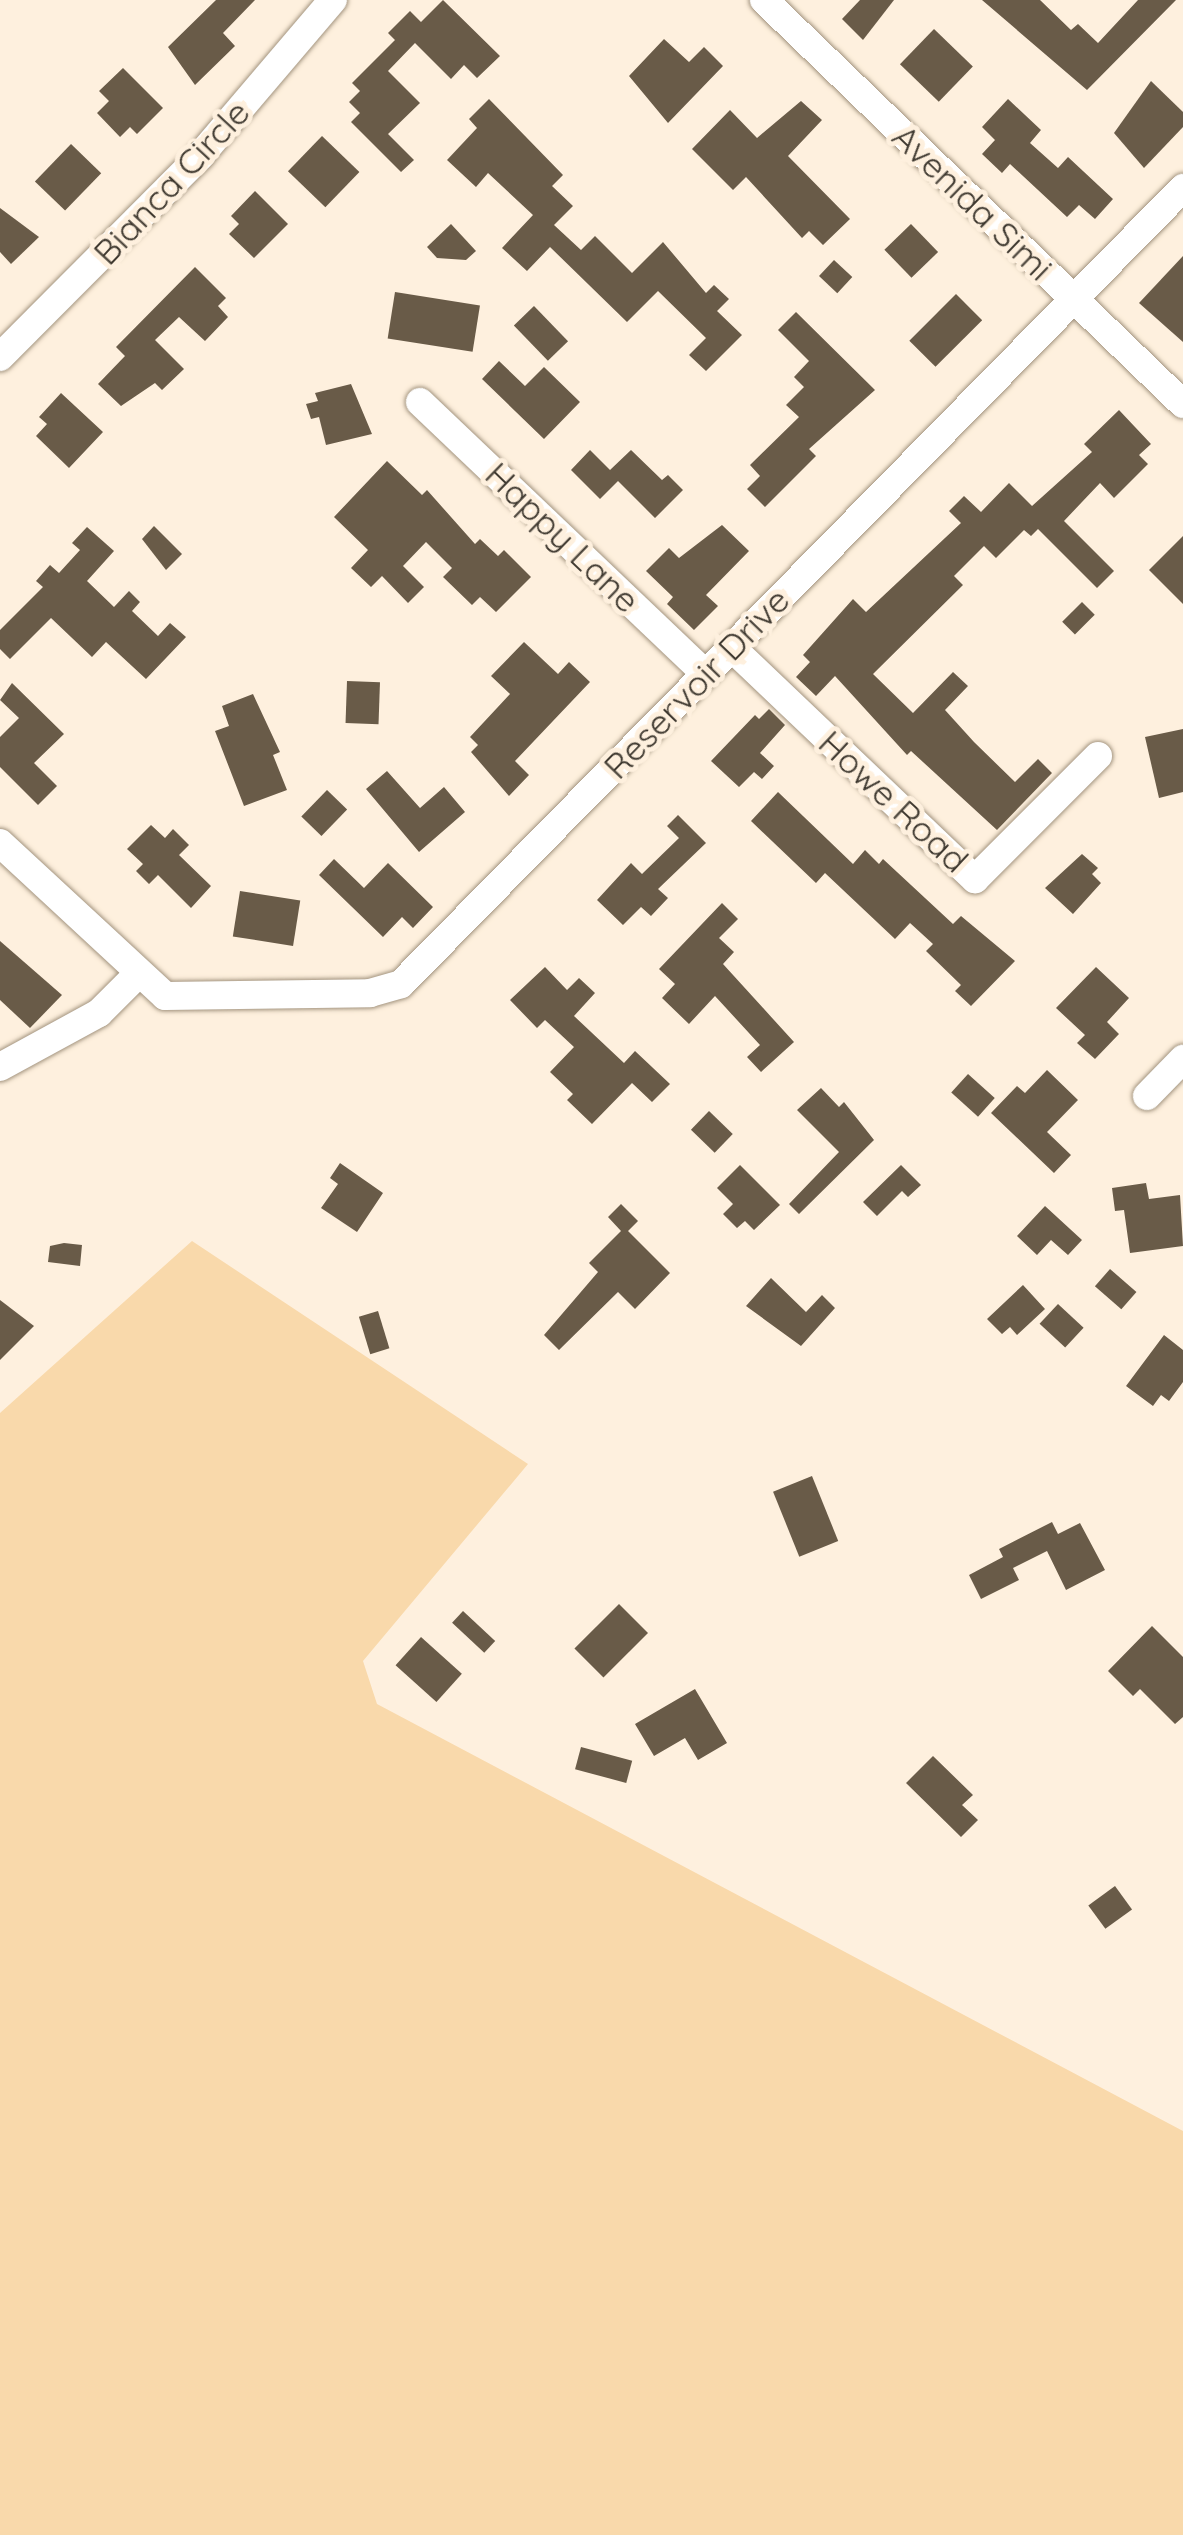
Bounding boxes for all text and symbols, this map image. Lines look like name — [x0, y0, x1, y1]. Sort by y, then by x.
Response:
street label: Bianca Circle — [84, 91, 258, 273]
street label: Avenida Simi — [884, 115, 1062, 289]
street label: Happy Lane — [477, 453, 649, 621]
street label: Reservoir Drive — [595, 579, 797, 787]
street label: Howe Road — [811, 721, 977, 881]

